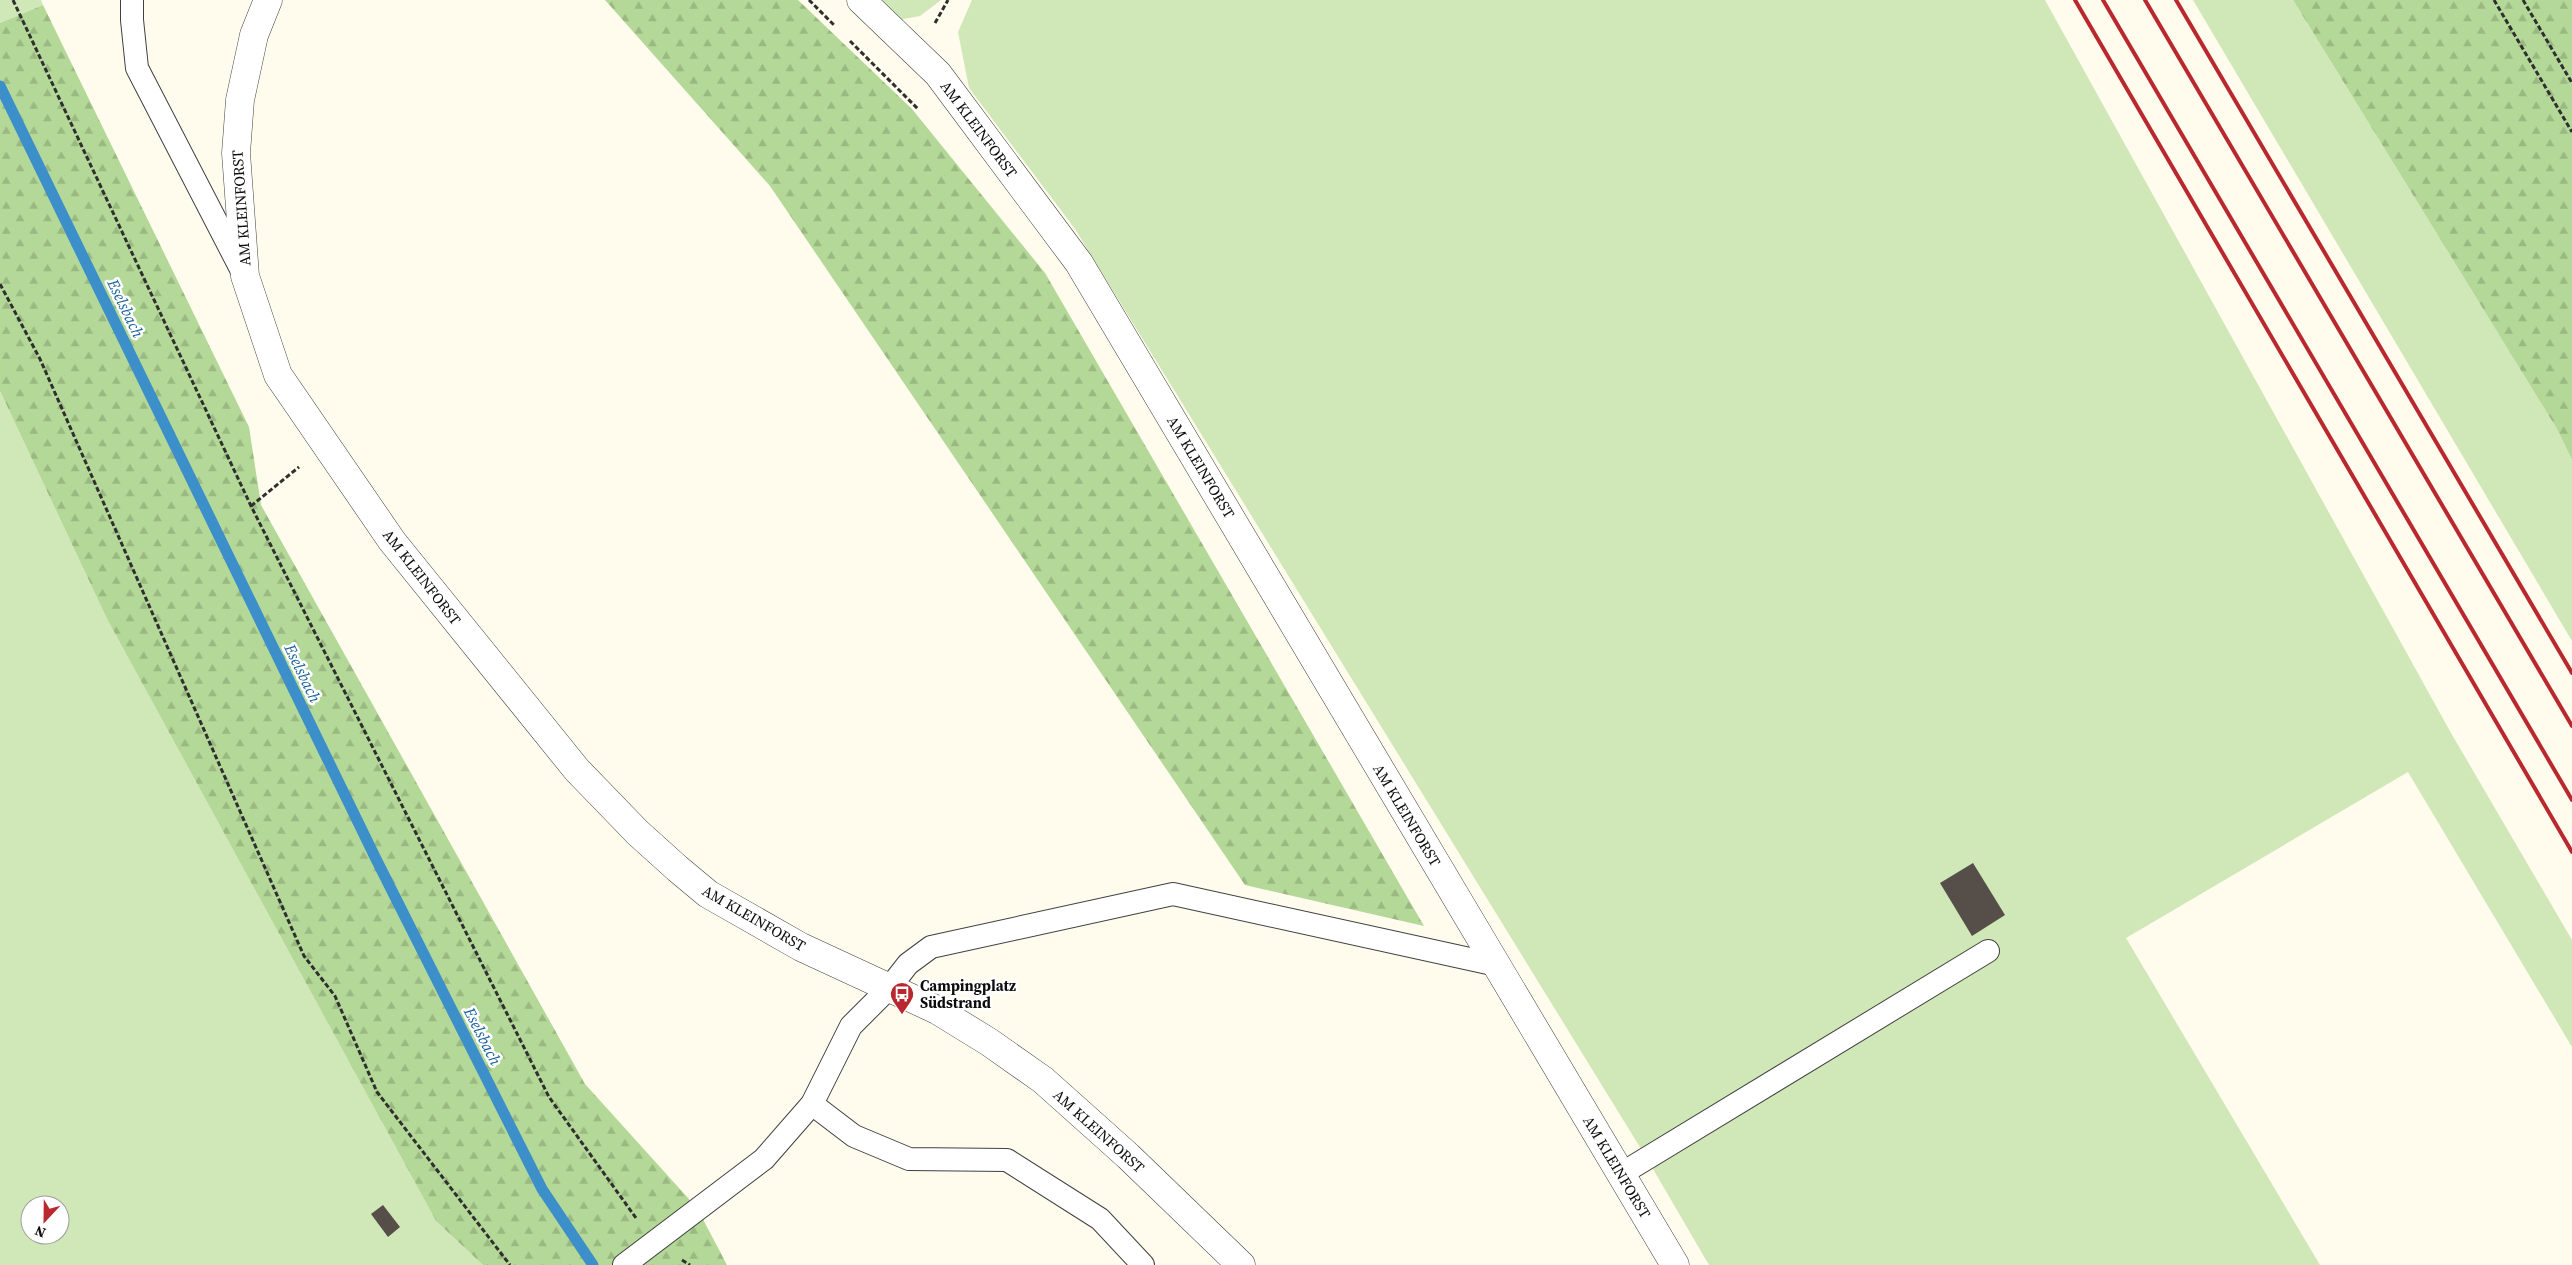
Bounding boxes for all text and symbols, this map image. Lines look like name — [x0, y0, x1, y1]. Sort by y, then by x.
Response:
street label: AM KLEINFORST — [936, 76, 1022, 182]
street label: AM KLEINFORST — [226, 149, 256, 267]
water label: Eselsbach — [102, 274, 150, 341]
street label: AM KLEINFORST — [1162, 412, 1240, 522]
street label: AM KLEINFORST — [378, 525, 466, 629]
water label: Eselsbach — [279, 639, 327, 706]
street label: AM KLEINFORST — [1368, 760, 1446, 870]
street label: AM KLEINFORST — [698, 880, 810, 956]
place label: Campingplatz Südstrand — [920, 975, 1016, 1013]
bus stop icon: Campingplatz Südstrand — [889, 981, 915, 1015]
water label: Eselsbach — [459, 1002, 507, 1069]
street label: AM KLEINFORST — [1049, 1084, 1149, 1178]
street label: AM KLEINFORST — [1578, 1112, 1656, 1222]
north arrow — [20, 1195, 70, 1245]
text: N — [32, 1221, 49, 1243]

